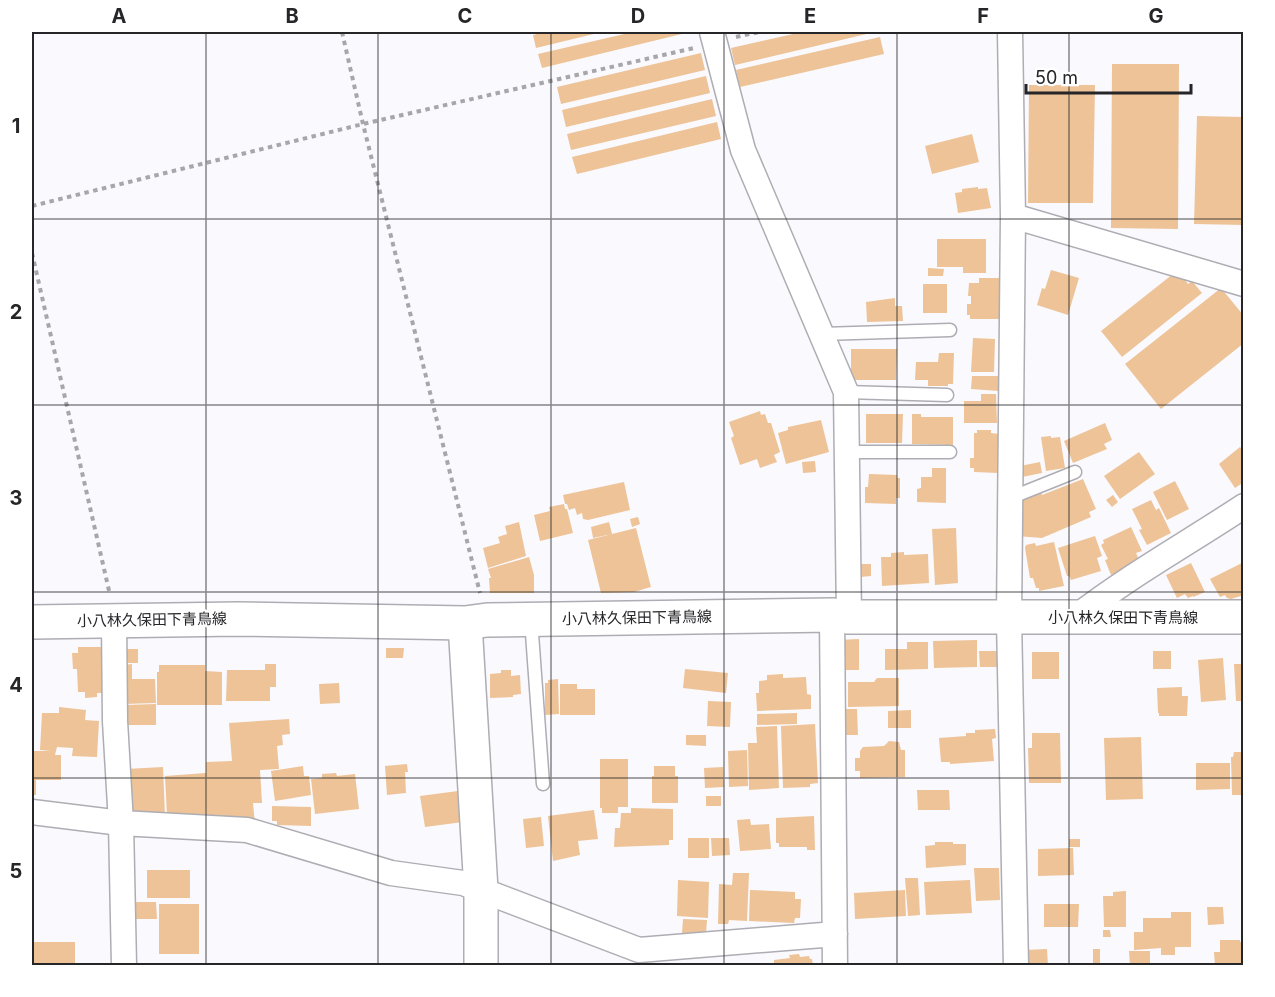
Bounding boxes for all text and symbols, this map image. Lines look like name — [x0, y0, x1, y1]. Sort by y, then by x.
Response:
text: A — [112, 4, 127, 28]
text: B — [285, 4, 299, 28]
text: C — [458, 4, 472, 28]
text: D — [631, 4, 645, 28]
text: E — [804, 4, 816, 28]
text: F — [977, 4, 989, 28]
text: G — [1148, 4, 1164, 28]
scale bar — [1026, 57, 1191, 95]
text: 50 m — [1035, 67, 1078, 88]
text: 1 — [12, 114, 20, 138]
text: 2 — [10, 300, 22, 324]
text: 3 — [10, 486, 22, 510]
street label: 小八林久保田下青鳥線 — [562, 607, 712, 628]
street label: 小八林久保田下青鳥線 — [1048, 608, 1198, 627]
street label: 小八林久保田下青鳥線 — [77, 609, 227, 630]
text: 4 — [9, 673, 23, 697]
text: 5 — [10, 859, 22, 883]

